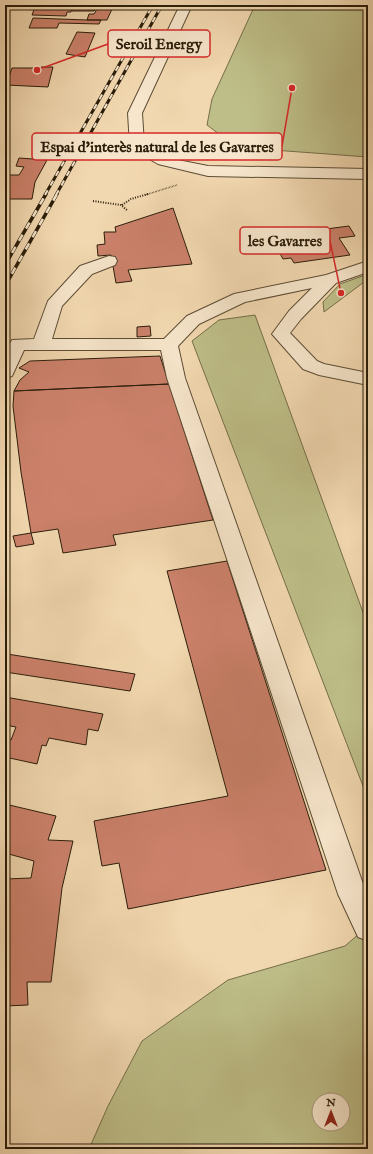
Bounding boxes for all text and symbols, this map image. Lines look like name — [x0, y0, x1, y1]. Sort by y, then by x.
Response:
callout: Seroil Energy — [108, 30, 210, 57]
text: Seroil Energy — [116, 35, 203, 54]
callout: Espai d'interès natural de les Gavarres — [32, 133, 282, 160]
text: Espai d'interès natural de les Gavarres — [40, 138, 274, 157]
callout: les Gavarres — [240, 227, 330, 254]
text: les Gavarres — [247, 232, 323, 251]
north arrow — [311, 1092, 351, 1132]
text: N — [325, 1096, 336, 1110]

